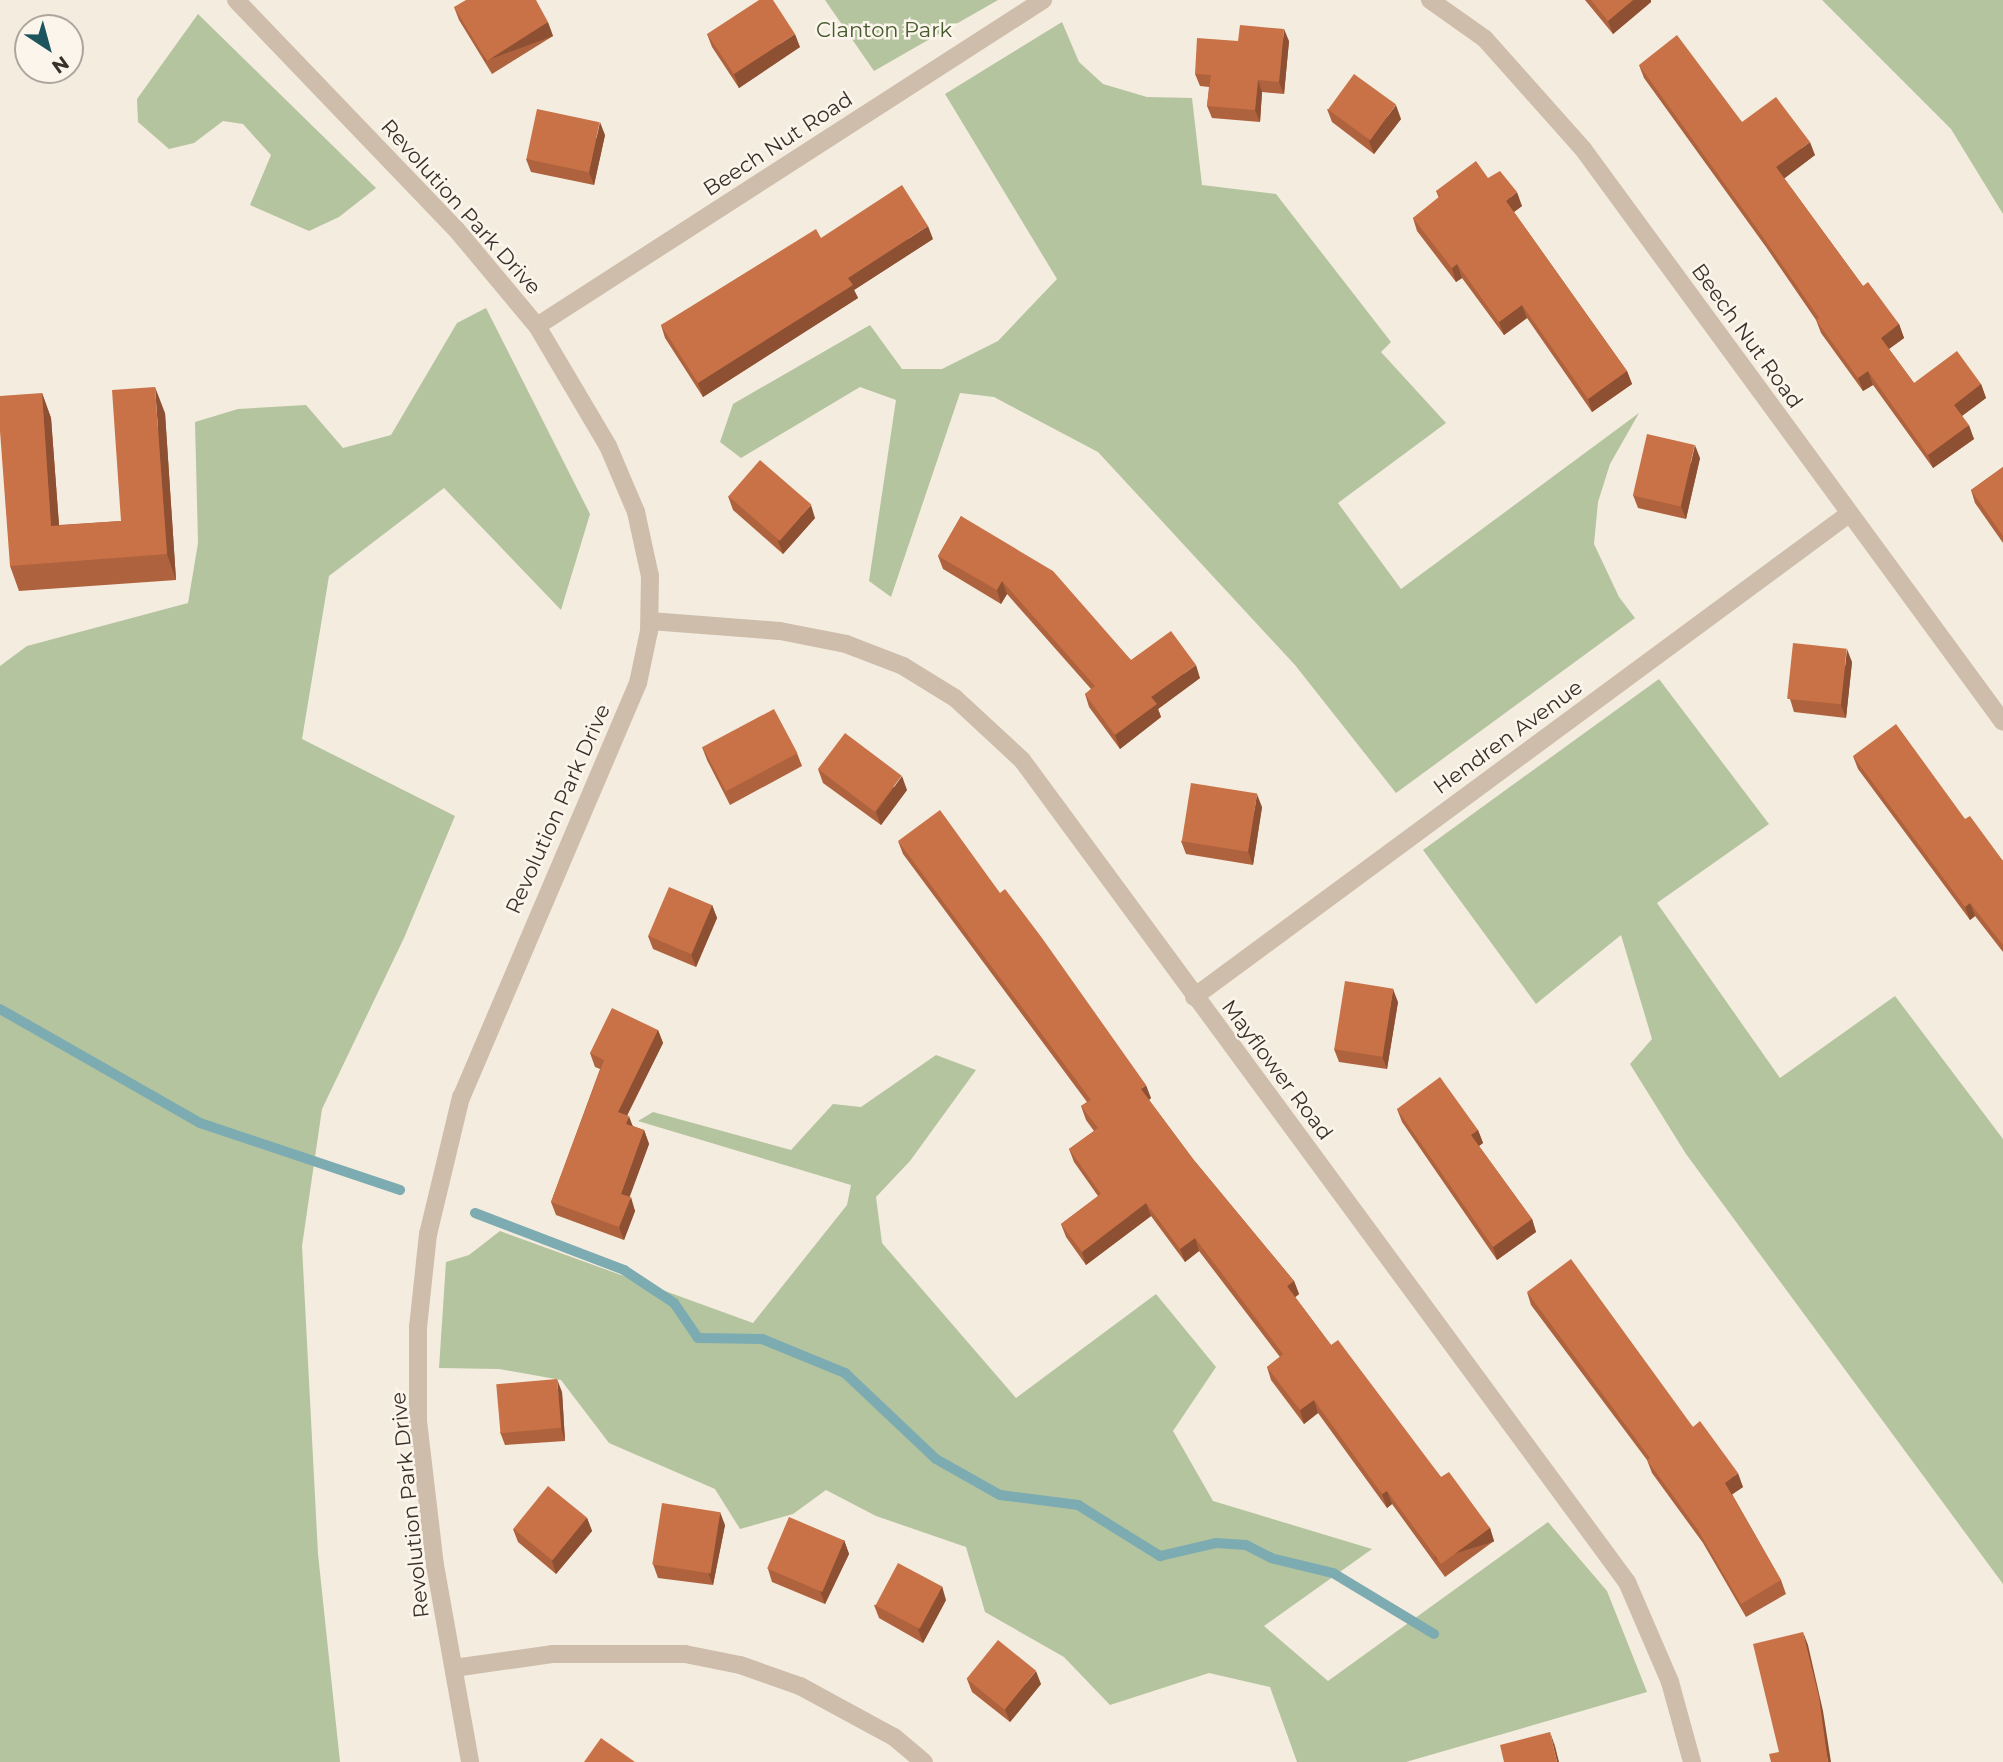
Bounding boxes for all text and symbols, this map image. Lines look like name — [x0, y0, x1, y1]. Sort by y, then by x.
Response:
north arrow — [14, 14, 84, 84]
park label: Clanton Park — [816, 17, 952, 43]
text: N — [47, 51, 73, 79]
street label: Beech Nut Road — [699, 86, 857, 202]
street label: Revolution Park Drive — [376, 114, 546, 300]
street label: Beech Nut Road — [1686, 259, 1808, 413]
street label: Hendren Avenue — [1429, 675, 1587, 799]
street label: Revolution Park Drive — [500, 700, 616, 918]
street label: Mayflower Road — [1216, 995, 1338, 1145]
street label: Revolution Park Drive — [386, 1391, 434, 1619]

